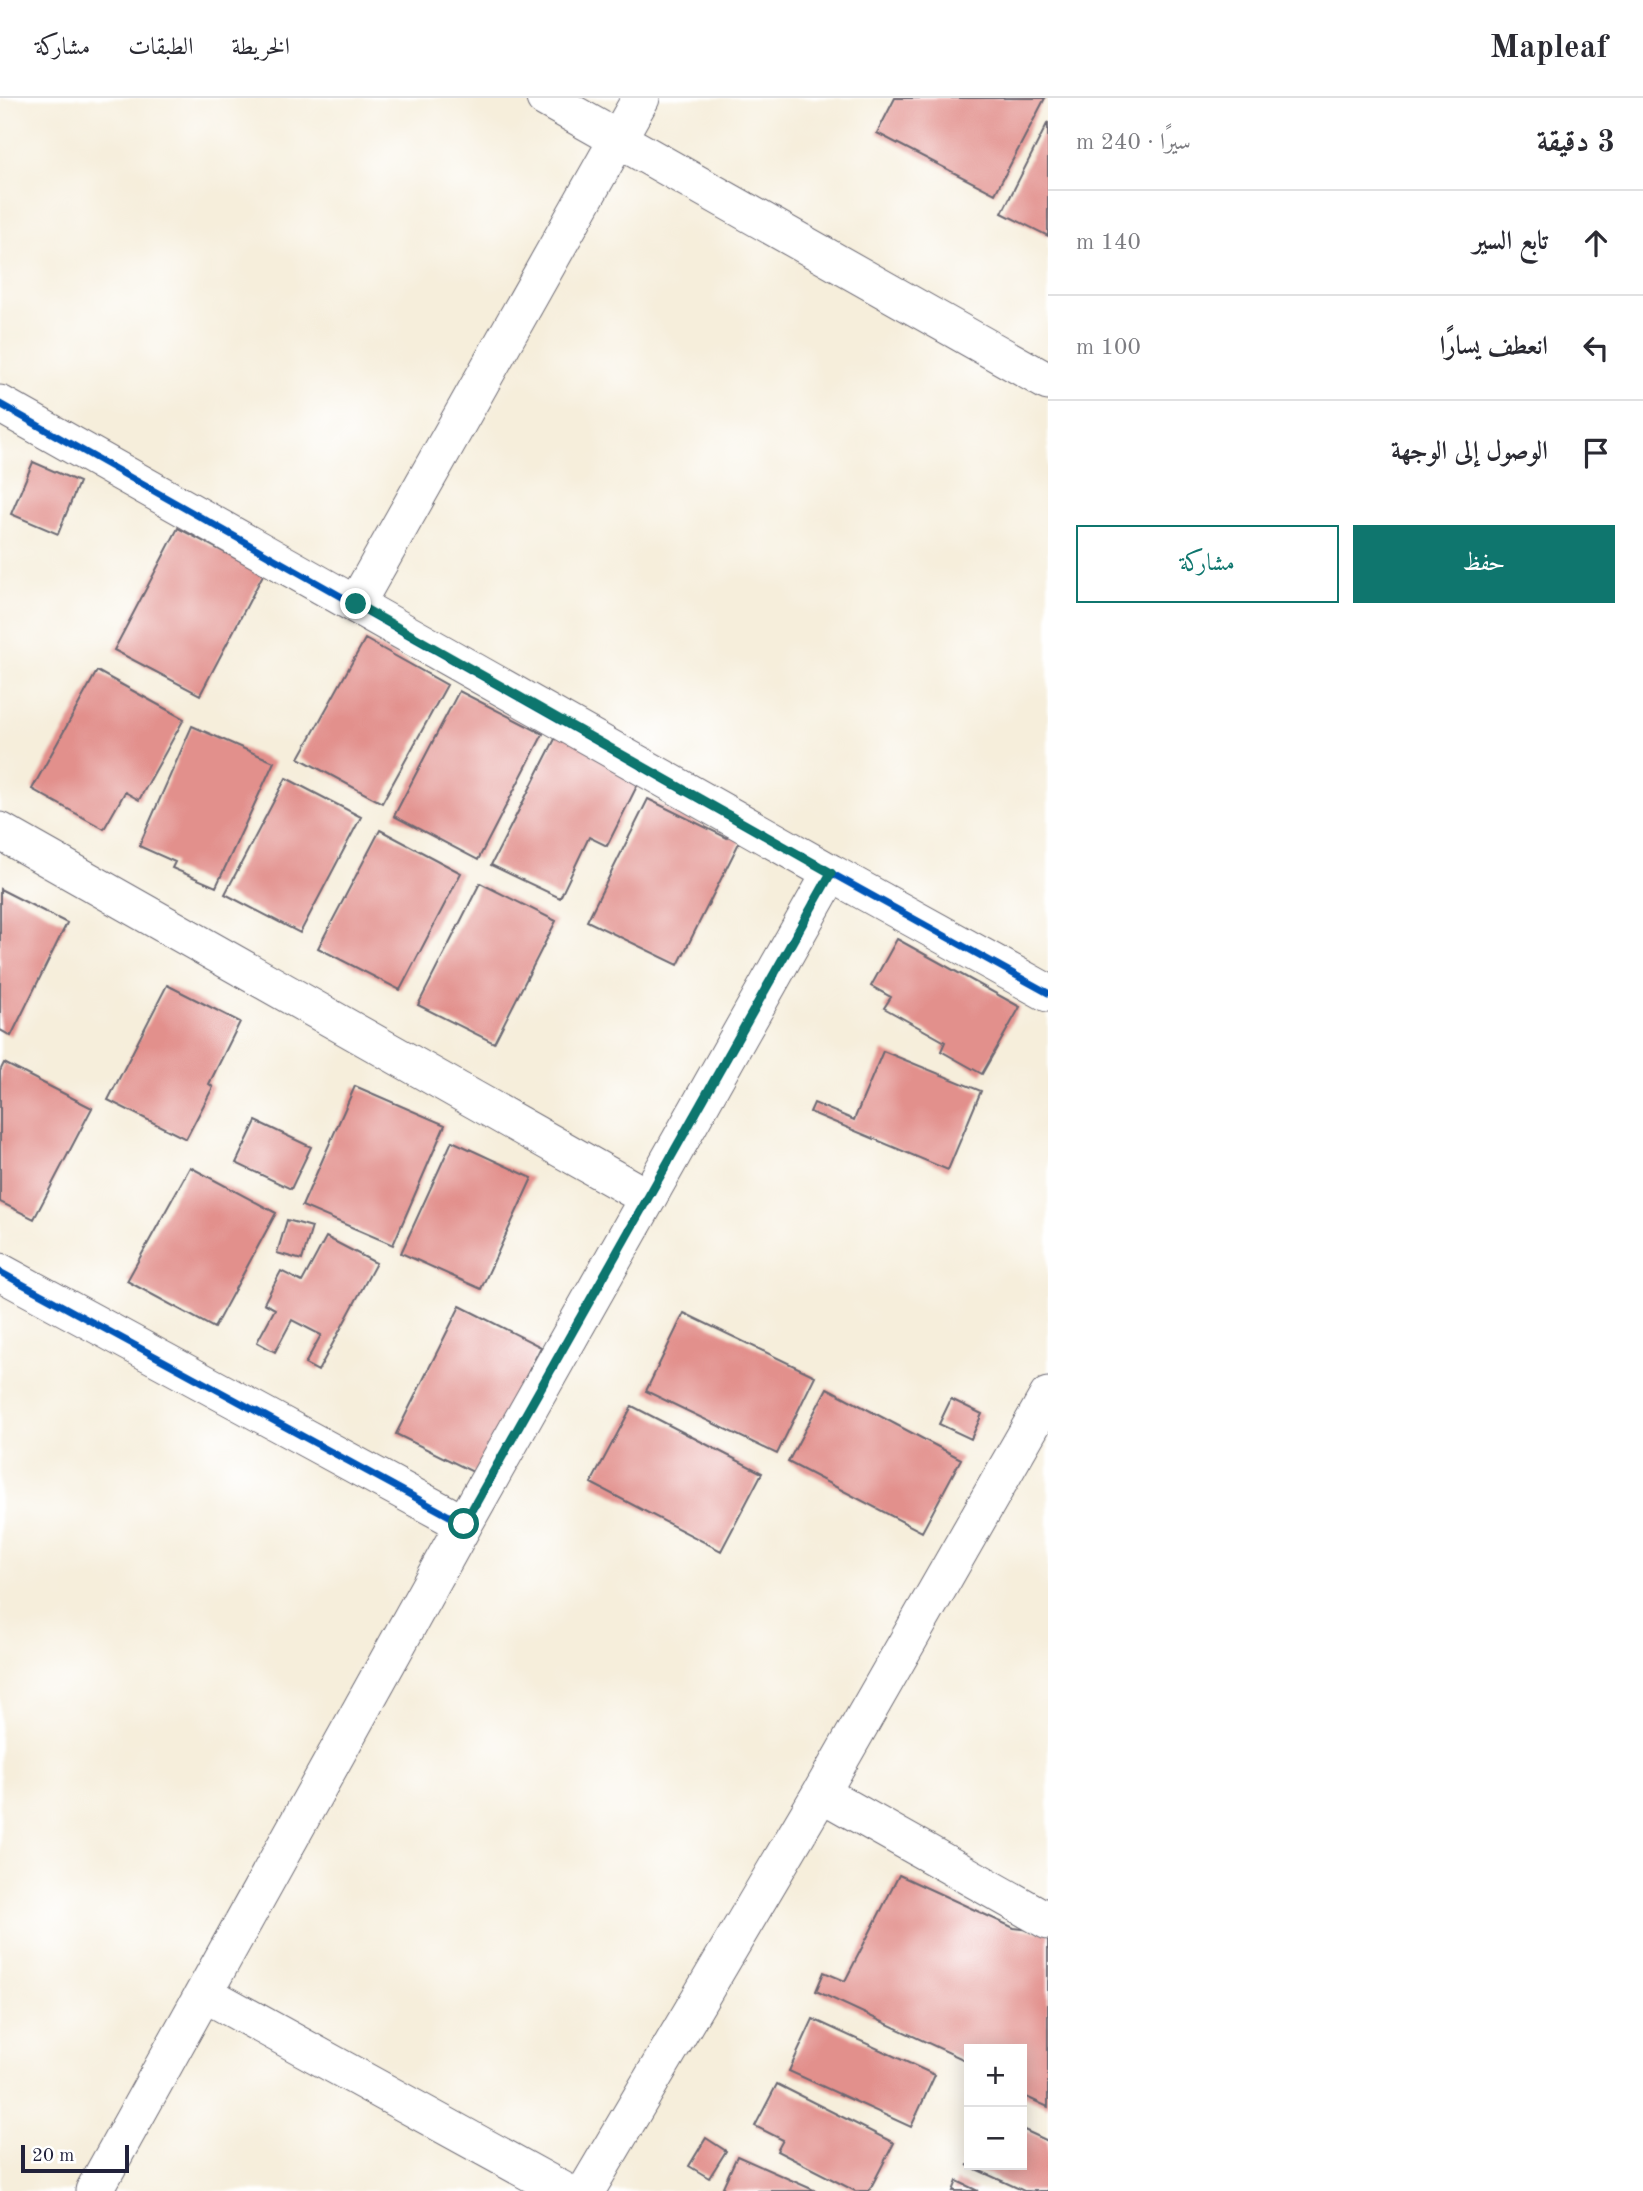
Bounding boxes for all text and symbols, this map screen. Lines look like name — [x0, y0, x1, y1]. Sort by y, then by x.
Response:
text: Mapleaf — [1490, 32, 1608, 65]
text: مشاركة — [35, 36, 90, 60]
text: الطبقات — [128, 36, 194, 60]
text: الخريطة — [232, 36, 290, 60]
text: 3 دقيقة — [1537, 128, 1615, 158]
text: سيرًا · 240 m — [1076, 131, 1191, 154]
icon: ahead — [1577, 224, 1615, 262]
text: تابع السير — [1473, 229, 1548, 255]
text: 140 m — [1076, 231, 1141, 254]
icon: left — [1577, 329, 1615, 367]
text: انعطف يسارًا — [1440, 334, 1548, 360]
text: 100 m — [1076, 336, 1141, 359]
icon: arrive — [1577, 434, 1615, 472]
text: الوصول إلى الوجهة — [1391, 439, 1548, 465]
button: مشاركة — [1076, 525, 1339, 603]
button: حفظ — [1353, 525, 1615, 603]
route end — [340, 588, 371, 619]
route start — [448, 1508, 479, 1539]
map controls — [964, 2044, 1027, 2170]
button: + — [964, 2044, 1027, 2107]
button: − — [964, 2107, 1027, 2170]
scale bar — [21, 2142, 130, 2174]
text: 20 m — [32, 2147, 74, 2166]

